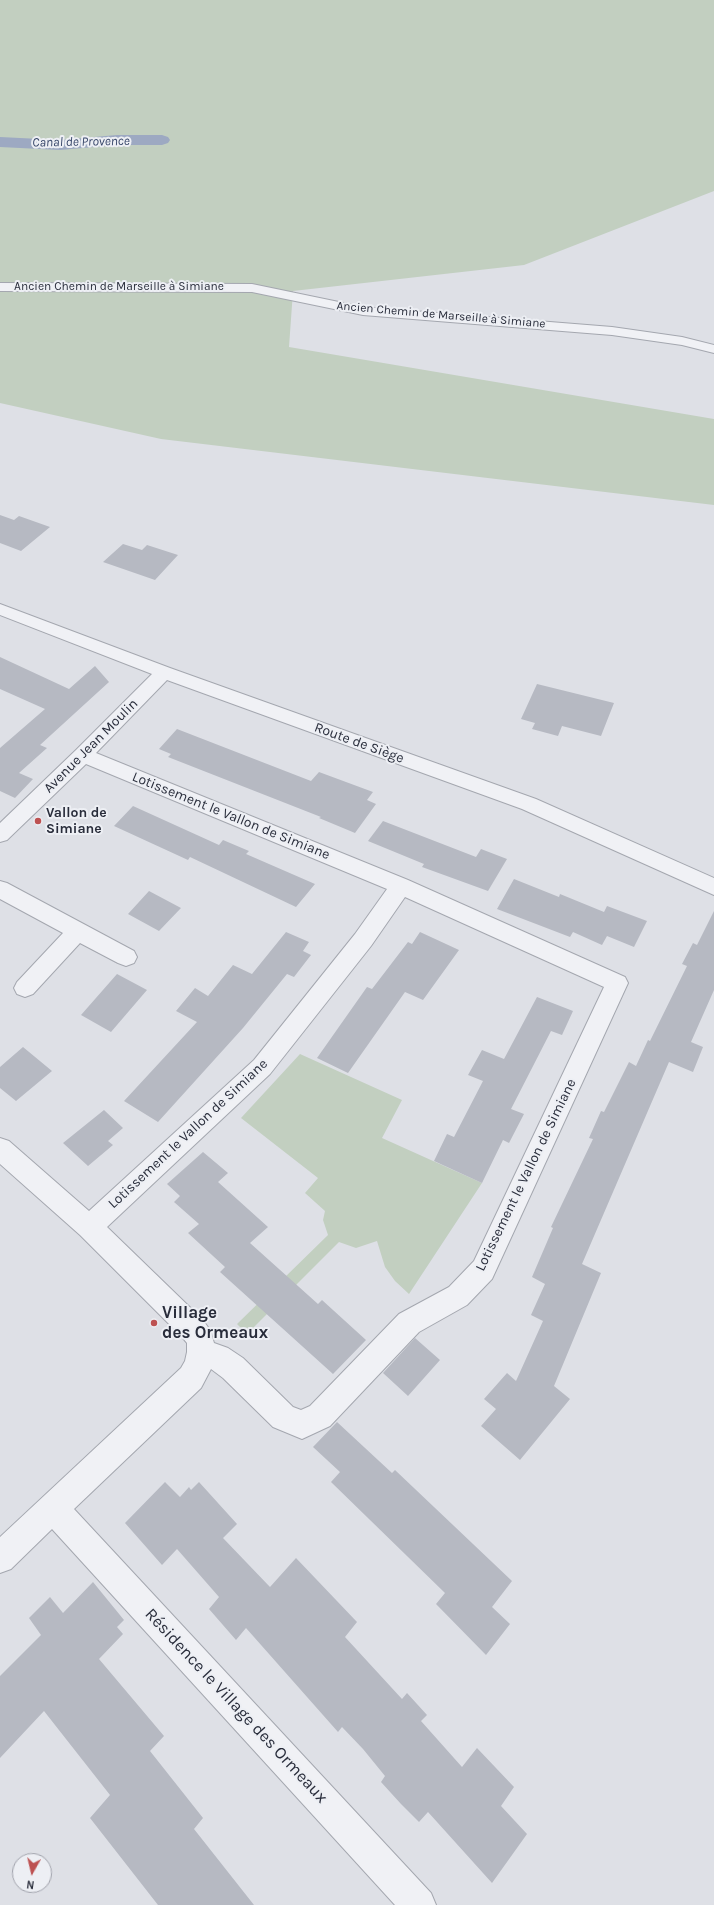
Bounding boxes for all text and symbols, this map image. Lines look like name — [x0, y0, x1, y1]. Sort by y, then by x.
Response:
water label: Canal de Provence — [32, 133, 130, 151]
street label: Ancien Chemin de Marseille à Simiane — [14, 280, 224, 294]
street label: Ancien Chemin de Marseille à Simiane — [336, 299, 546, 331]
street label: Avenue Jean Moulin — [40, 695, 142, 797]
street label: Route de Siège — [312, 719, 406, 767]
street label: Lotissement le Vallon de Simiane — [130, 769, 332, 863]
place label: Vallon de Simiane — [46, 805, 107, 838]
marker: Vallon de Simiane — [33, 816, 43, 826]
street label: Lotissement le Vallon de Simiane — [105, 1056, 271, 1212]
street label: Lotissement le Vallon de Simiane — [472, 1076, 580, 1274]
place label: Village des Ormeaux — [162, 1303, 268, 1343]
marker: Village des Ormeaux — [149, 1318, 159, 1328]
street label: Résidence le Village des Ormeaux — [140, 1604, 332, 1808]
north arrow — [12, 1853, 52, 1893]
text: N — [26, 1877, 35, 1891]

